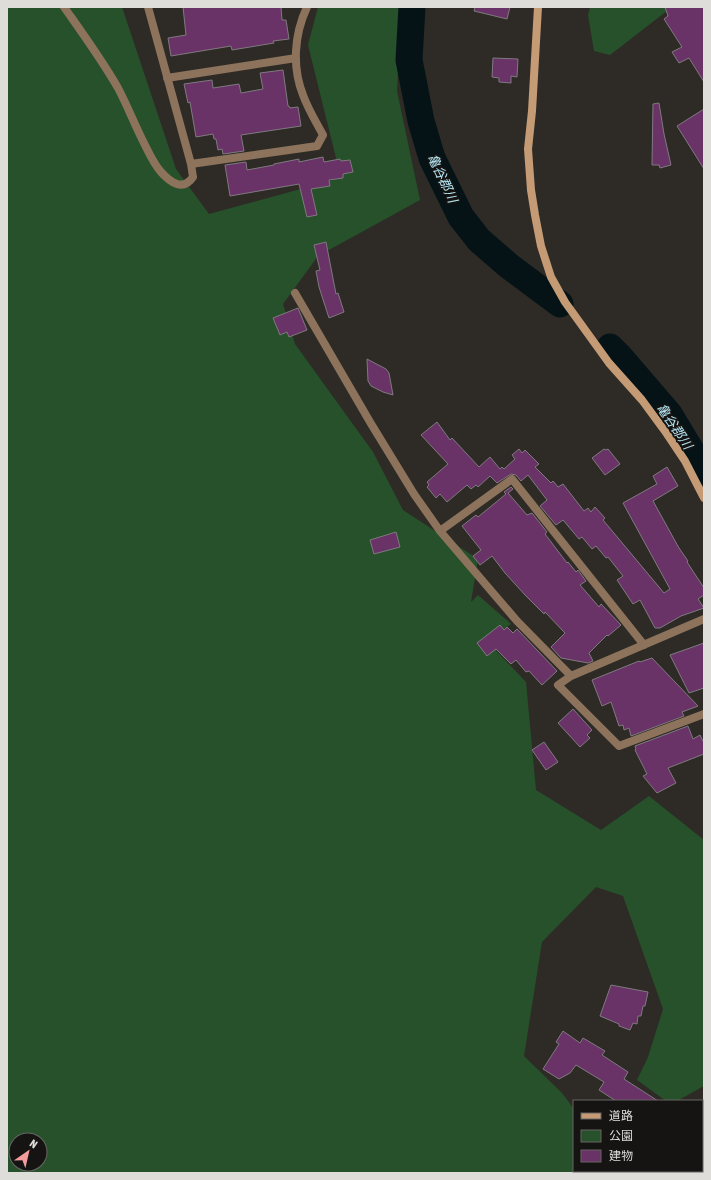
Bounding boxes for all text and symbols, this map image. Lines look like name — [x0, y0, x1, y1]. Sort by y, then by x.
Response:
water label: 亀谷郡川 — [425, 151, 461, 207]
water label: 亀谷郡川 — [654, 401, 696, 454]
legend — [573, 1100, 703, 1172]
text: 道路 — [609, 1109, 633, 1123]
text: 公園 — [609, 1129, 633, 1143]
north arrow — [8, 1132, 48, 1172]
text: N — [28, 1137, 40, 1151]
text: 建物 — [609, 1149, 633, 1163]

